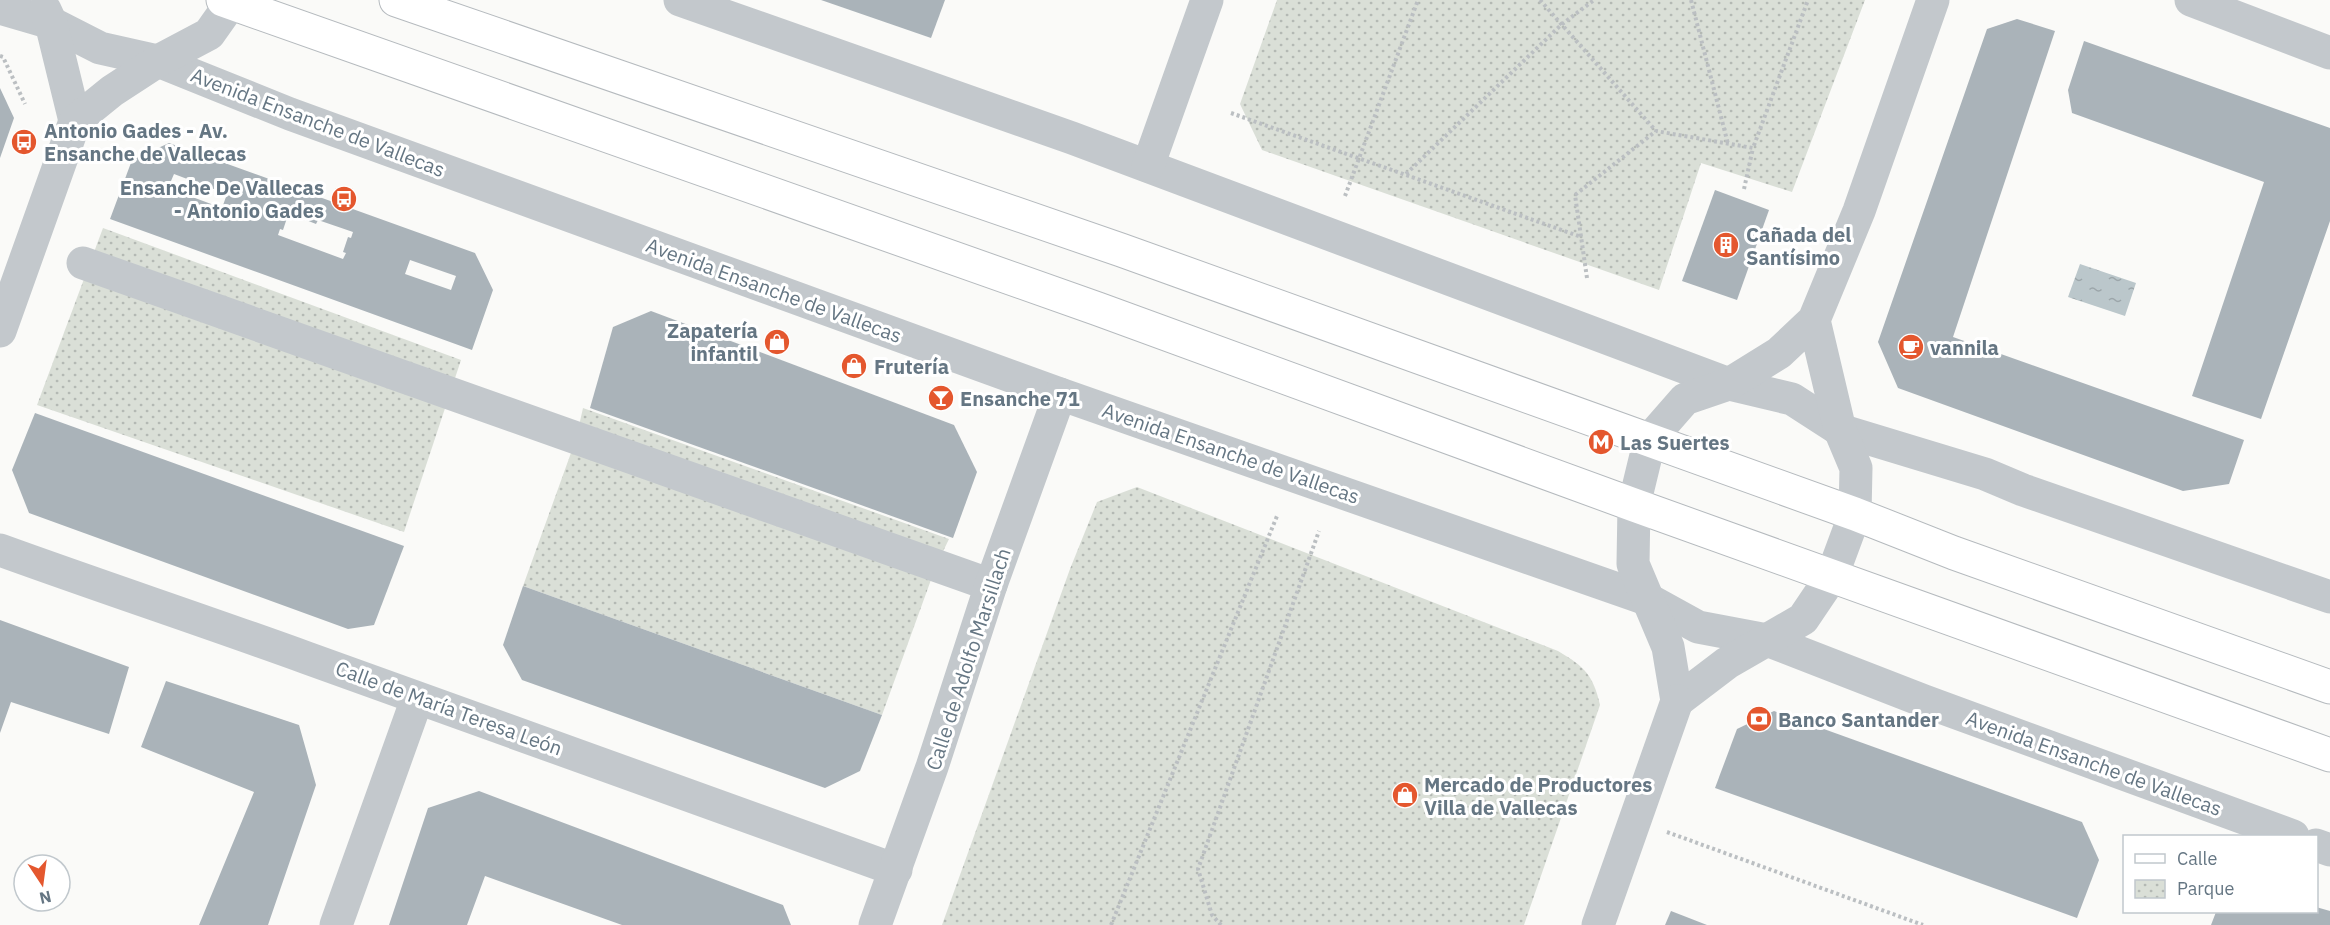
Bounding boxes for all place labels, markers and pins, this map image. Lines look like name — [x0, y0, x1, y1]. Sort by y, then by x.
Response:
place label: Antonio Gades - Av. Ensanche de Vallecas — [44, 117, 246, 167]
bus stop icon: Antonio Gades - Av. Ensanche de Vallecas — [9, 127, 39, 157]
place label: Ensanche De Vallecas - Antonio Gades — [120, 174, 324, 224]
bus stop icon: Ensanche De Vallecas - Antonio Gades — [329, 184, 359, 214]
place label: Cañada del Santísimo — [1746, 221, 1851, 271]
building icon: Cañada del Santísimo — [1711, 230, 1741, 260]
place label: Zapatería infantil — [667, 317, 758, 367]
shop icon: Zapatería infantil — [762, 327, 792, 357]
cafe icon: vannila — [1896, 332, 1926, 362]
place label: vannila — [1930, 334, 1999, 361]
shop icon: Frutería — [839, 351, 869, 381]
place label: Frutería — [874, 353, 949, 380]
bar icon: Ensanche 71 — [926, 383, 956, 413]
place label: Ensanche 71 — [960, 385, 1080, 412]
metro station icon: Las Suertes — [1586, 427, 1616, 457]
place label: Las Suertes — [1620, 429, 1730, 456]
bank icon: Banco Santander — [1744, 704, 1774, 734]
place label: Banco Santander — [1778, 706, 1939, 733]
place label: Mercado de Productores Villa de Vallecas — [1424, 771, 1652, 821]
shop icon: Mercado de Productores Villa de Vallecas — [1390, 780, 1420, 810]

